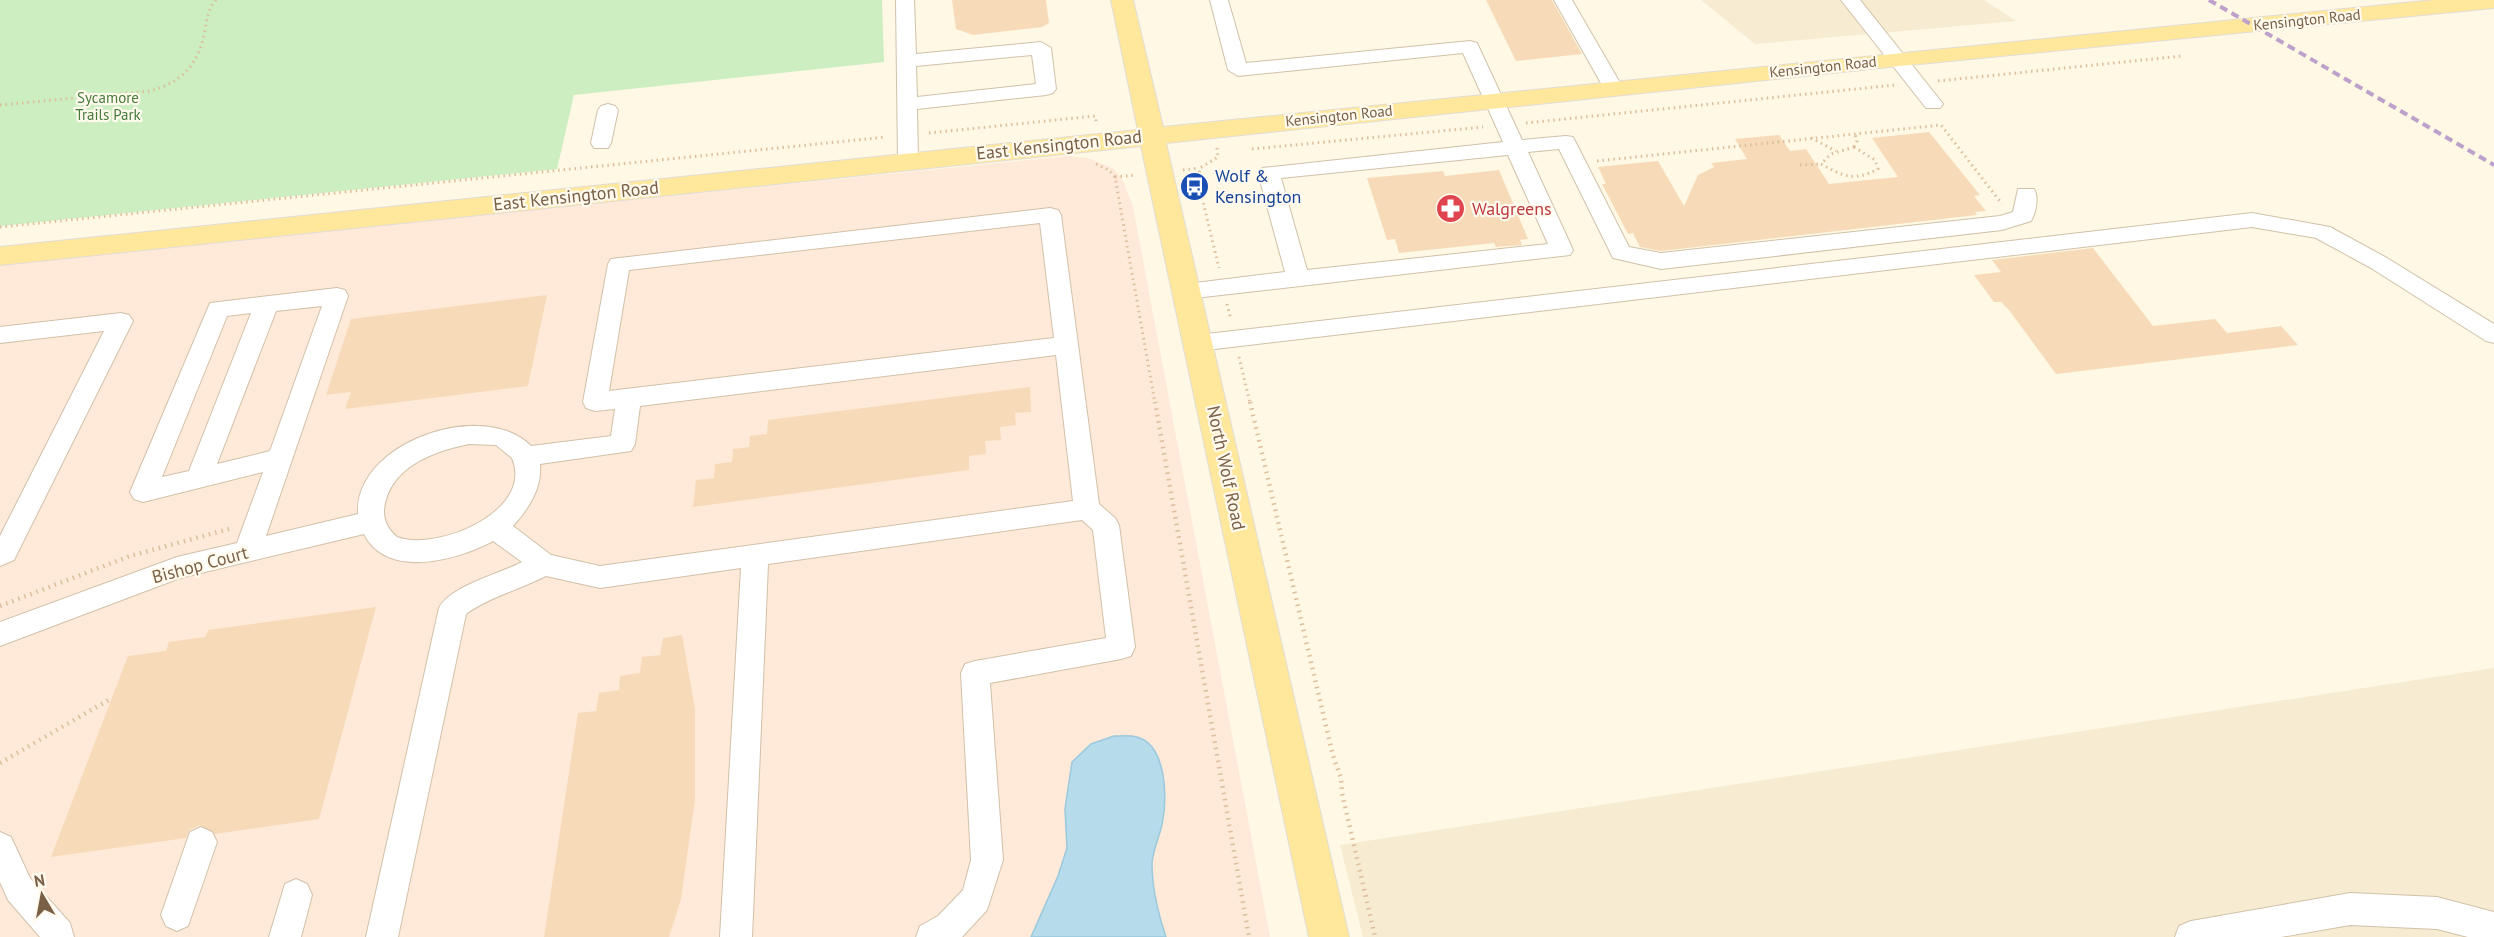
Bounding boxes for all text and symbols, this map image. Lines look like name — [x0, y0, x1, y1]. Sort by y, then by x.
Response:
street label: Kensington Road — [2252, 4, 2362, 35]
street label: Kensington Road — [1768, 51, 1878, 82]
park label: Sycamore Trails Park — [75, 88, 142, 124]
street label: Kensington Road — [1284, 100, 1394, 131]
street label: East Kensington Road — [975, 124, 1143, 165]
place label: Wolf & Kensington — [1215, 164, 1301, 208]
bus stop icon: Wolf & Kensington — [1178, 170, 1210, 202]
street label: East Kensington Road — [492, 175, 660, 216]
pharmacy icon: Walgreens — [1435, 193, 1467, 225]
place label: Walgreens — [1472, 197, 1552, 220]
street label: North Wolf Road — [1202, 404, 1251, 532]
street label: Bishop Court — [149, 541, 251, 588]
north arrow — [12, 865, 72, 925]
text: N — [32, 869, 46, 891]

